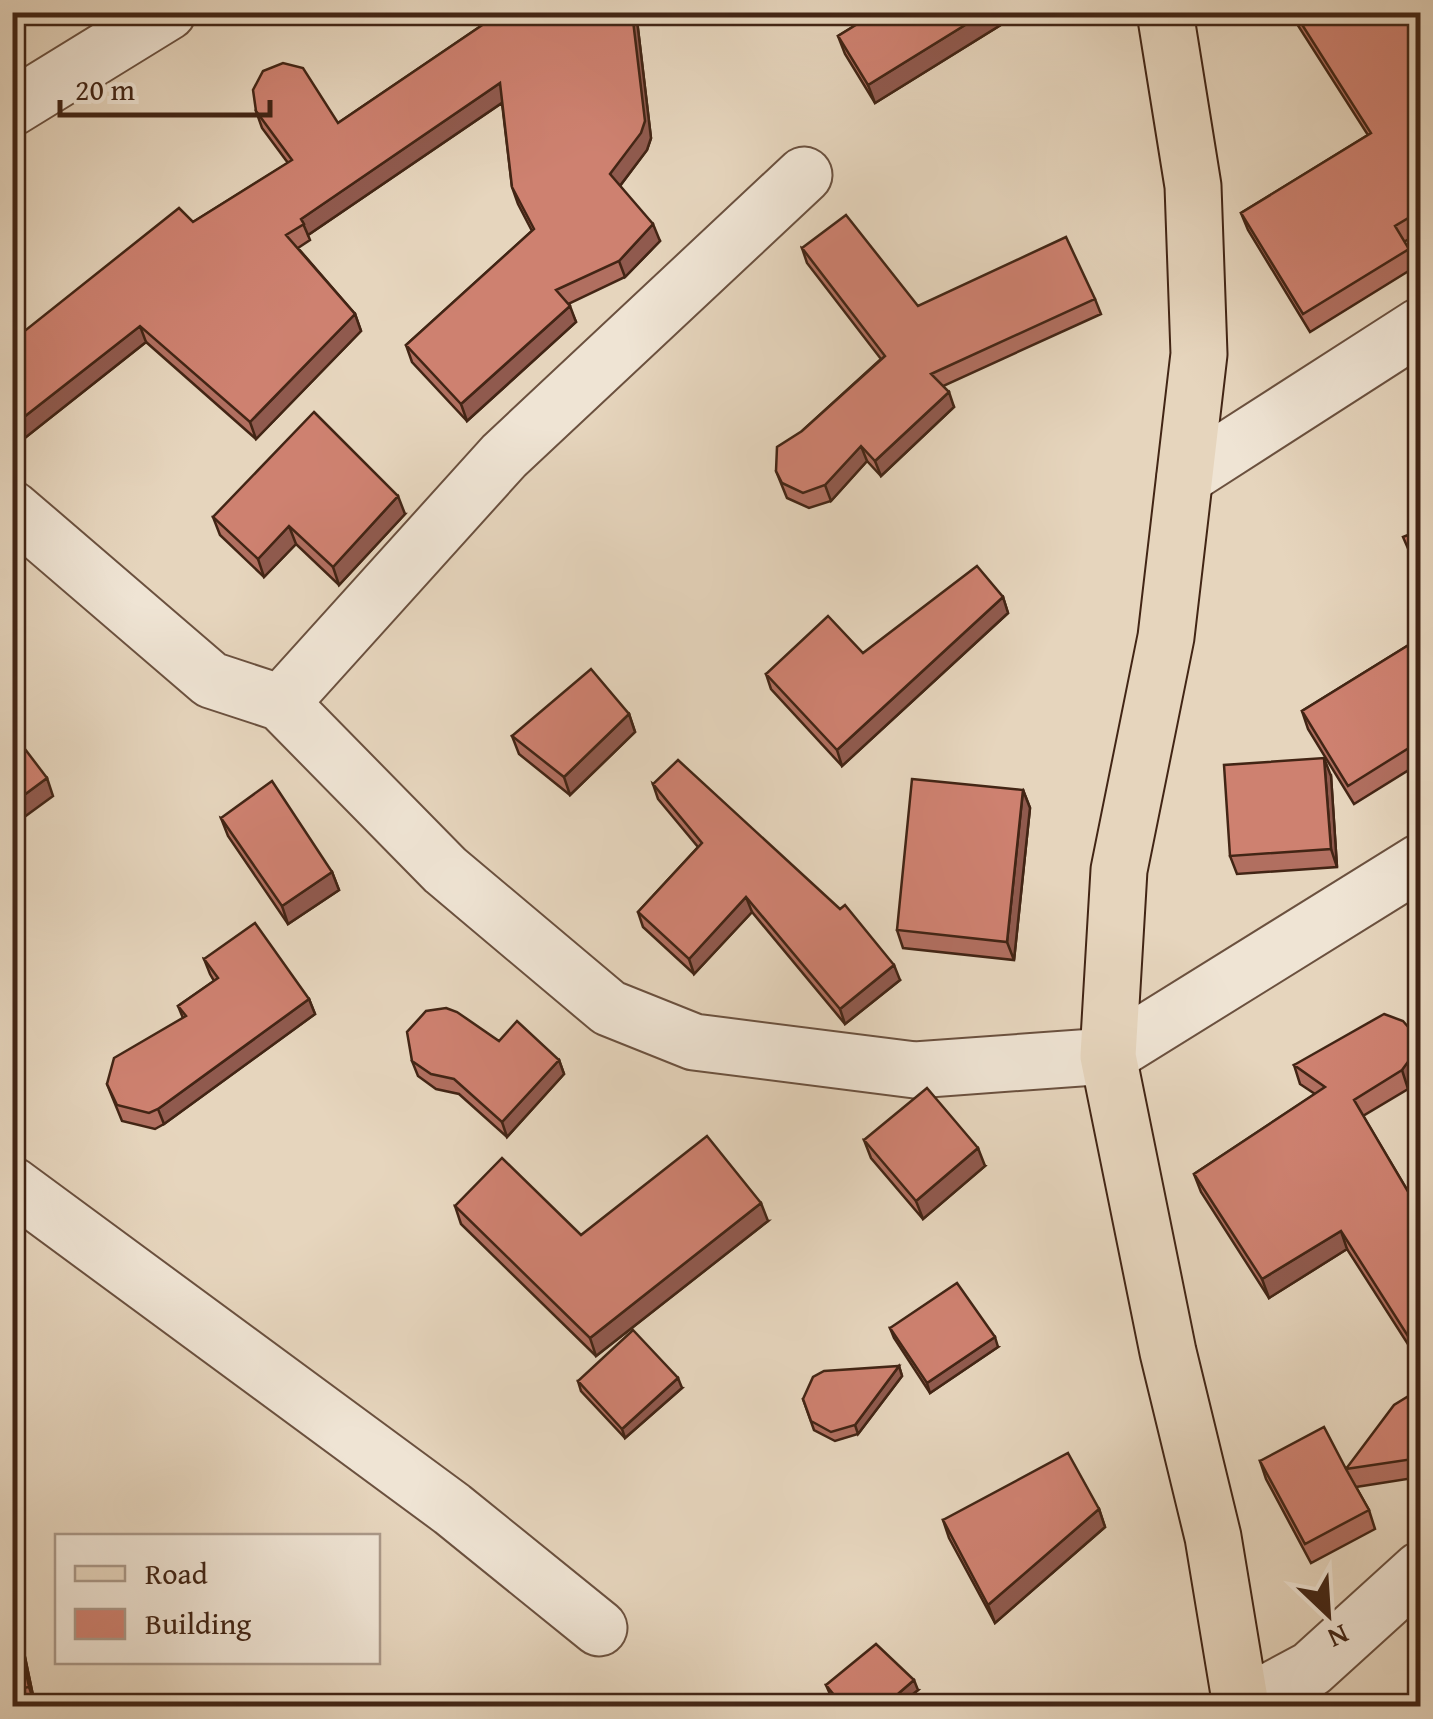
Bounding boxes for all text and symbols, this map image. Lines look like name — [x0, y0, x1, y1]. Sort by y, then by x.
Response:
scale bar — [60, 55, 270, 117]
text: 20 m — [75, 67, 135, 111]
legend — [55, 1534, 380, 1664]
text: Road — [145, 1551, 208, 1595]
north arrow — [1278, 1564, 1378, 1664]
text: Building — [145, 1601, 251, 1645]
text: N — [1321, 1615, 1356, 1660]

